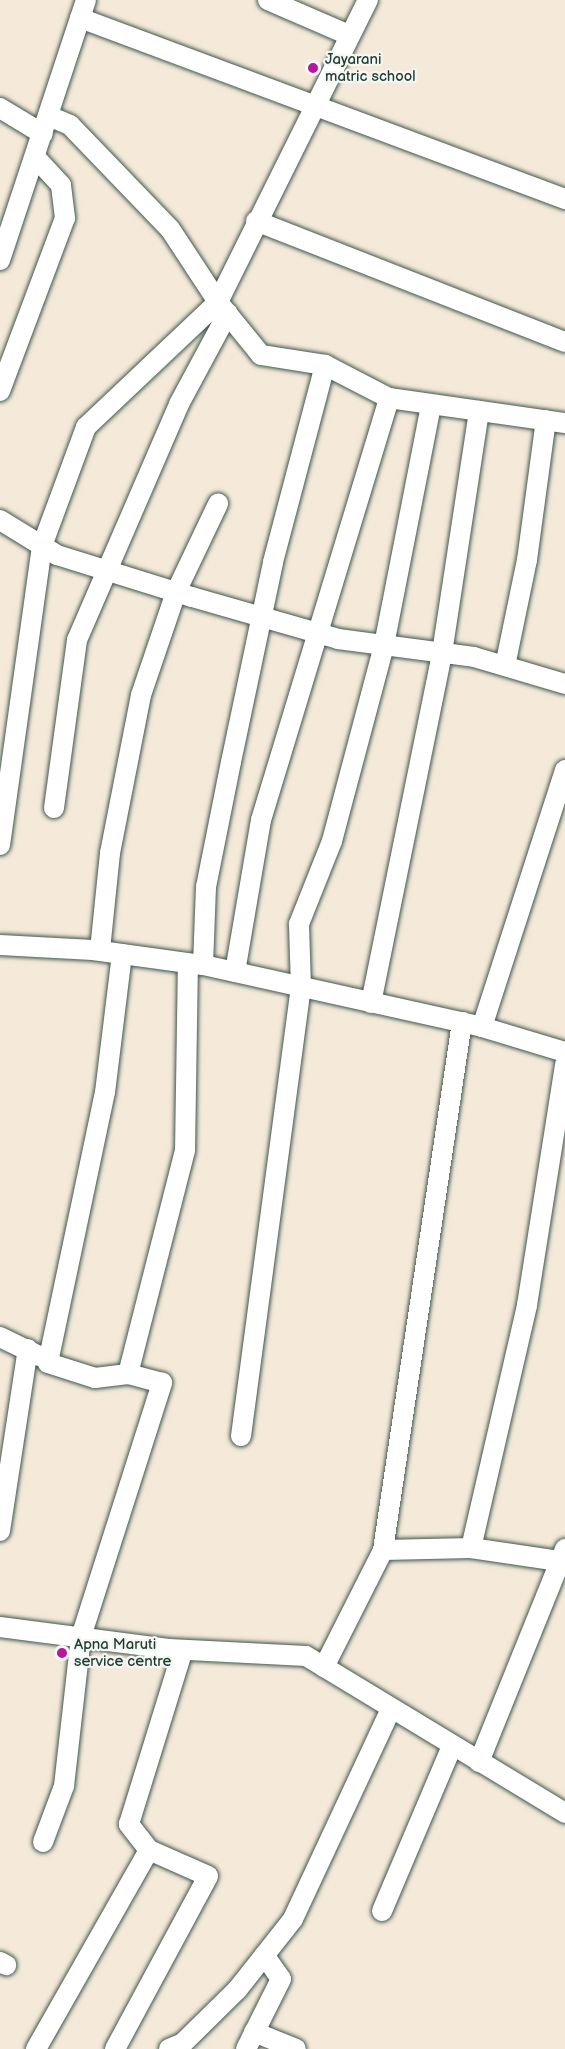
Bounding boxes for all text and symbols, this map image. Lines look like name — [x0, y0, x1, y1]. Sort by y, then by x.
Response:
place label: Jayarani matric school — [325, 50, 416, 85]
marker: Jayarani matric school — [306, 61, 320, 75]
place label: Apna Maruti service centre — [74, 1635, 171, 1670]
marker: Apna Maruti service centre — [55, 1646, 69, 1660]

